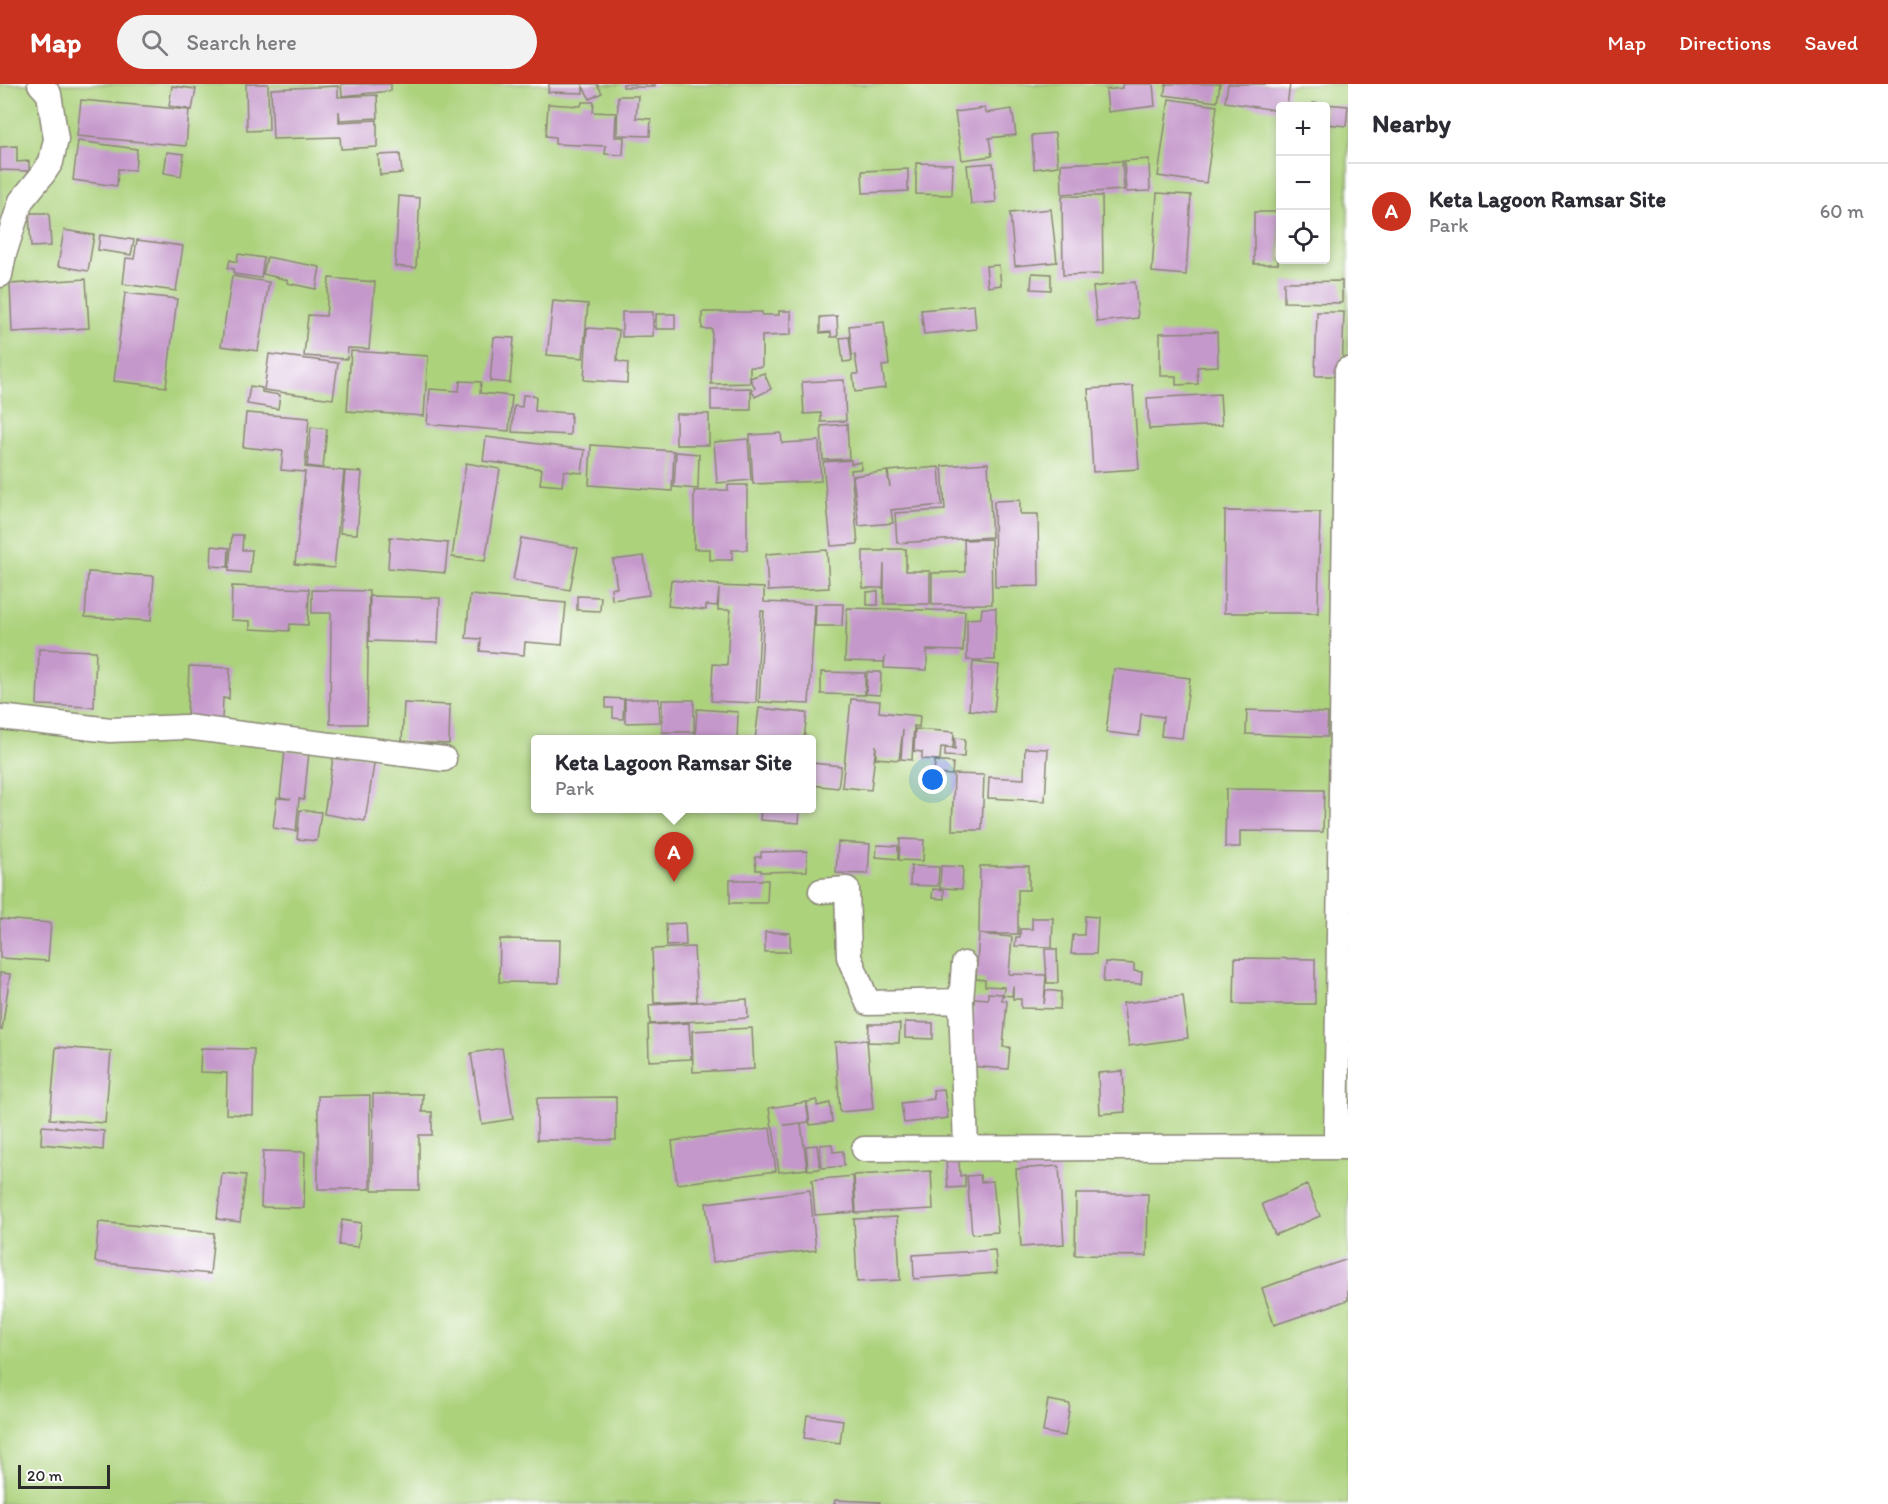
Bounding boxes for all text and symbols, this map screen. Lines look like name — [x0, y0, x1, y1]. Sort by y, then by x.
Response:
search box — [117, 15, 537, 69]
text: Map — [30, 25, 81, 59]
icon: search — [138, 26, 171, 59]
text: Search here — [186, 29, 297, 56]
text: Map — [1608, 30, 1646, 55]
text: Directions — [1679, 30, 1771, 55]
text: Saved — [1804, 30, 1858, 55]
map controls — [1276, 102, 1330, 264]
button: + — [1276, 102, 1330, 156]
text: Nearby — [1372, 107, 1451, 139]
button: − — [1276, 156, 1330, 210]
text: Keta Lagoon Ramsar Site — [1429, 186, 1666, 213]
text: A — [1385, 199, 1398, 223]
text: 60 m — [1820, 199, 1864, 223]
button: locate — [1276, 210, 1330, 264]
text: Park — [1429, 213, 1468, 237]
popup — [531, 735, 816, 813]
text: Keta Lagoon Ramsar Site — [555, 749, 792, 776]
your location — [918, 765, 947, 794]
text: Park — [555, 776, 594, 800]
pin: A — [654, 832, 694, 882]
scale bar — [18, 1462, 110, 1490]
text: 20 m — [27, 1466, 62, 1485]

